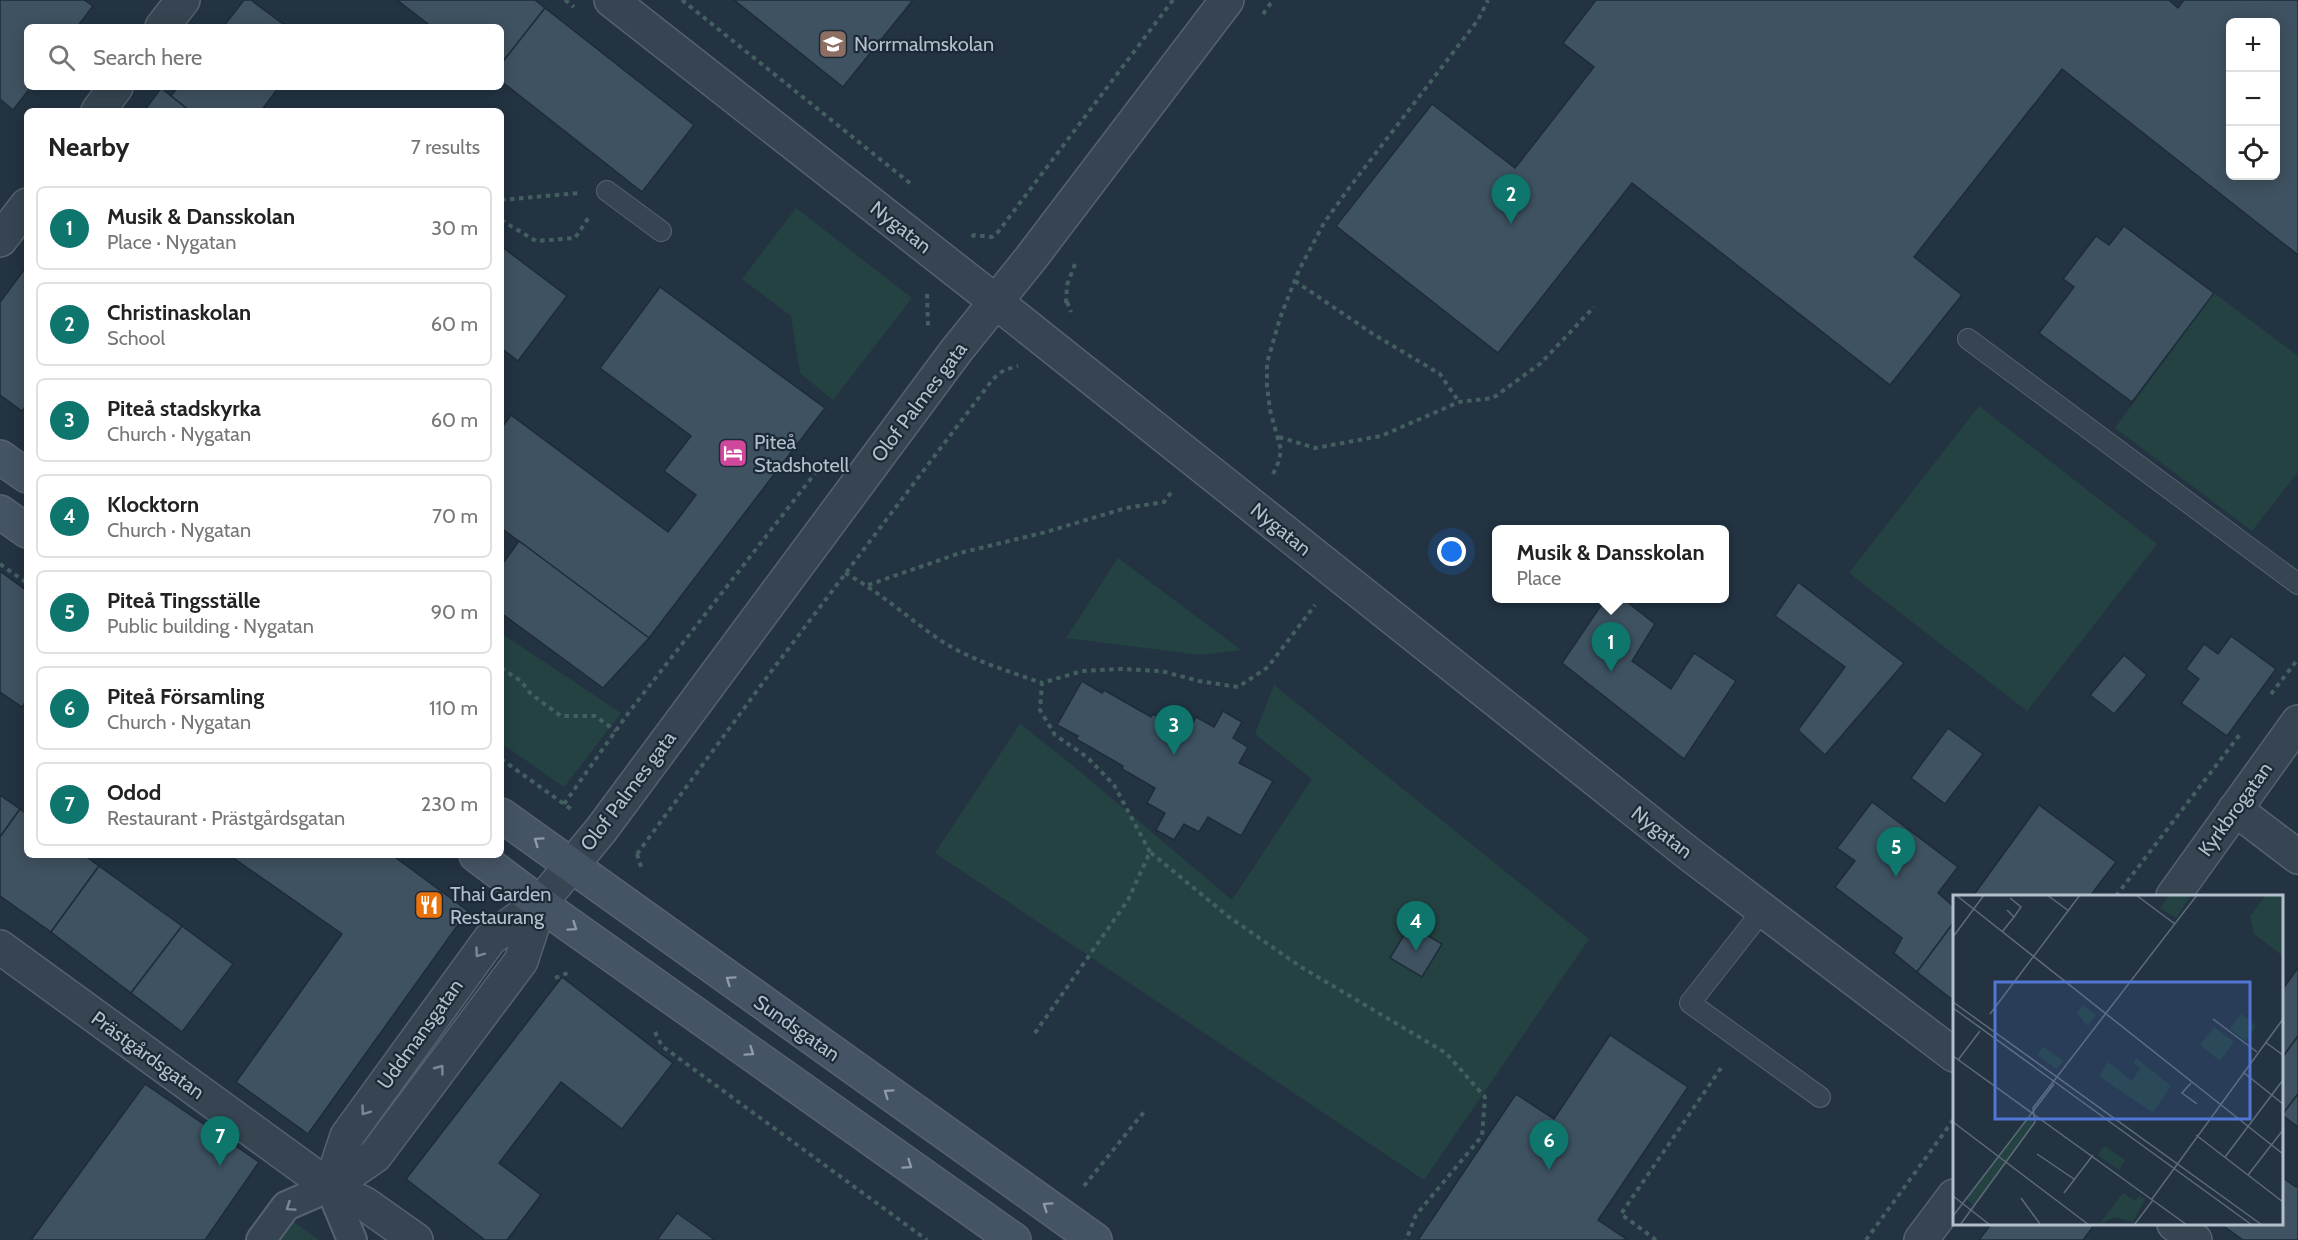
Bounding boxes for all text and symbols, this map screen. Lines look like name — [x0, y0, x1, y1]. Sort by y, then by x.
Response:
map controls — [2226, 18, 2280, 180]
button: + — [2226, 18, 2280, 72]
search box — [24, 24, 504, 90]
school or university icon: Norrmalmskolan — [817, 28, 849, 60]
place label: Norrmalmskolan — [854, 32, 994, 56]
icon: search — [45, 41, 78, 74]
text: Search here — [93, 44, 202, 71]
button: − — [2226, 72, 2280, 126]
button: locate — [2226, 126, 2280, 180]
text: Nearby — [48, 131, 129, 163]
text: 7 results — [411, 135, 480, 159]
pin: 2 — [1492, 174, 1530, 224]
street label: Nygatan — [866, 196, 936, 258]
text: Musik & Dansskolan — [107, 203, 295, 230]
text: 1 — [66, 216, 73, 240]
text: 30 m — [431, 216, 478, 240]
text: Place · Nygatan — [107, 230, 236, 254]
text: Christinaskolan — [107, 299, 251, 326]
text: 2 — [64, 312, 75, 336]
text: 60 m — [431, 312, 478, 336]
text: School — [107, 326, 165, 350]
street label: Olof Palmes gata — [866, 337, 972, 467]
text: Piteå stadskyrka — [107, 395, 261, 422]
text: 3 — [64, 408, 75, 432]
text: 60 m — [431, 408, 478, 432]
text: Church · Nygatan — [107, 422, 251, 446]
place label: Piteå Stadshotell — [754, 430, 849, 477]
hotel icon: Piteå Stadshotell — [717, 437, 749, 469]
text: Klocktorn — [107, 491, 199, 518]
street label: Nygatan — [1246, 497, 1316, 561]
text: 4 — [63, 504, 76, 528]
text: 70 m — [432, 504, 478, 528]
text: Church · Nygatan — [107, 518, 251, 542]
popup — [1492, 525, 1729, 603]
your location — [1437, 537, 1466, 566]
text: Musik & Dansskolan — [1516, 539, 1705, 566]
text: Place — [1516, 566, 1561, 590]
text: Piteå Tingsställe — [107, 587, 260, 614]
text: 5 — [64, 600, 75, 624]
text: 90 m — [431, 600, 478, 624]
text: Public building · Nygatan — [107, 614, 314, 638]
pin: 1 — [1592, 622, 1630, 672]
text: Piteå Församling — [107, 683, 264, 710]
text: 6 — [64, 696, 75, 720]
text: 110 m — [429, 696, 478, 720]
pin: 3 — [1154, 706, 1194, 755]
text: Church · Nygatan — [107, 710, 251, 734]
street label: Olof Palmes gata — [575, 726, 681, 856]
street label: Kyrkbrogatan — [2193, 757, 2277, 861]
text: Odod — [107, 779, 161, 806]
text: 7 — [64, 792, 75, 816]
text: 230 m — [421, 792, 478, 816]
street label: Nygatan — [1627, 801, 1697, 863]
text: Restaurant · Prästgårdsgatan — [107, 806, 345, 830]
pin: 5 — [1876, 828, 1916, 877]
one-way arrow — [533, 837, 544, 848]
place label: Thai Garden Restaurang — [450, 882, 551, 929]
restaurant icon: Thai Garden Restaurang — [413, 889, 445, 921]
inset map — [1953, 895, 2283, 1225]
pin: 4 — [1396, 902, 1436, 951]
one-way arrow — [567, 920, 578, 931]
one-way arrow — [475, 947, 486, 958]
street label: Uddmansgatan — [372, 974, 468, 1094]
one-way arrow — [725, 976, 736, 987]
street label: Sundsgatan — [749, 990, 845, 1066]
street label: Prästgårdsgatan — [87, 1006, 209, 1104]
one-way arrow — [743, 1045, 754, 1056]
one-way arrow — [433, 1064, 444, 1075]
one-way arrow — [884, 1089, 895, 1100]
one-way arrow — [361, 1105, 372, 1116]
pin: 7 — [200, 1116, 240, 1166]
pin: 6 — [1530, 1120, 1568, 1170]
one-way arrow — [902, 1158, 913, 1169]
one-way arrow — [285, 1199, 296, 1210]
one-way arrow — [1043, 1202, 1054, 1213]

